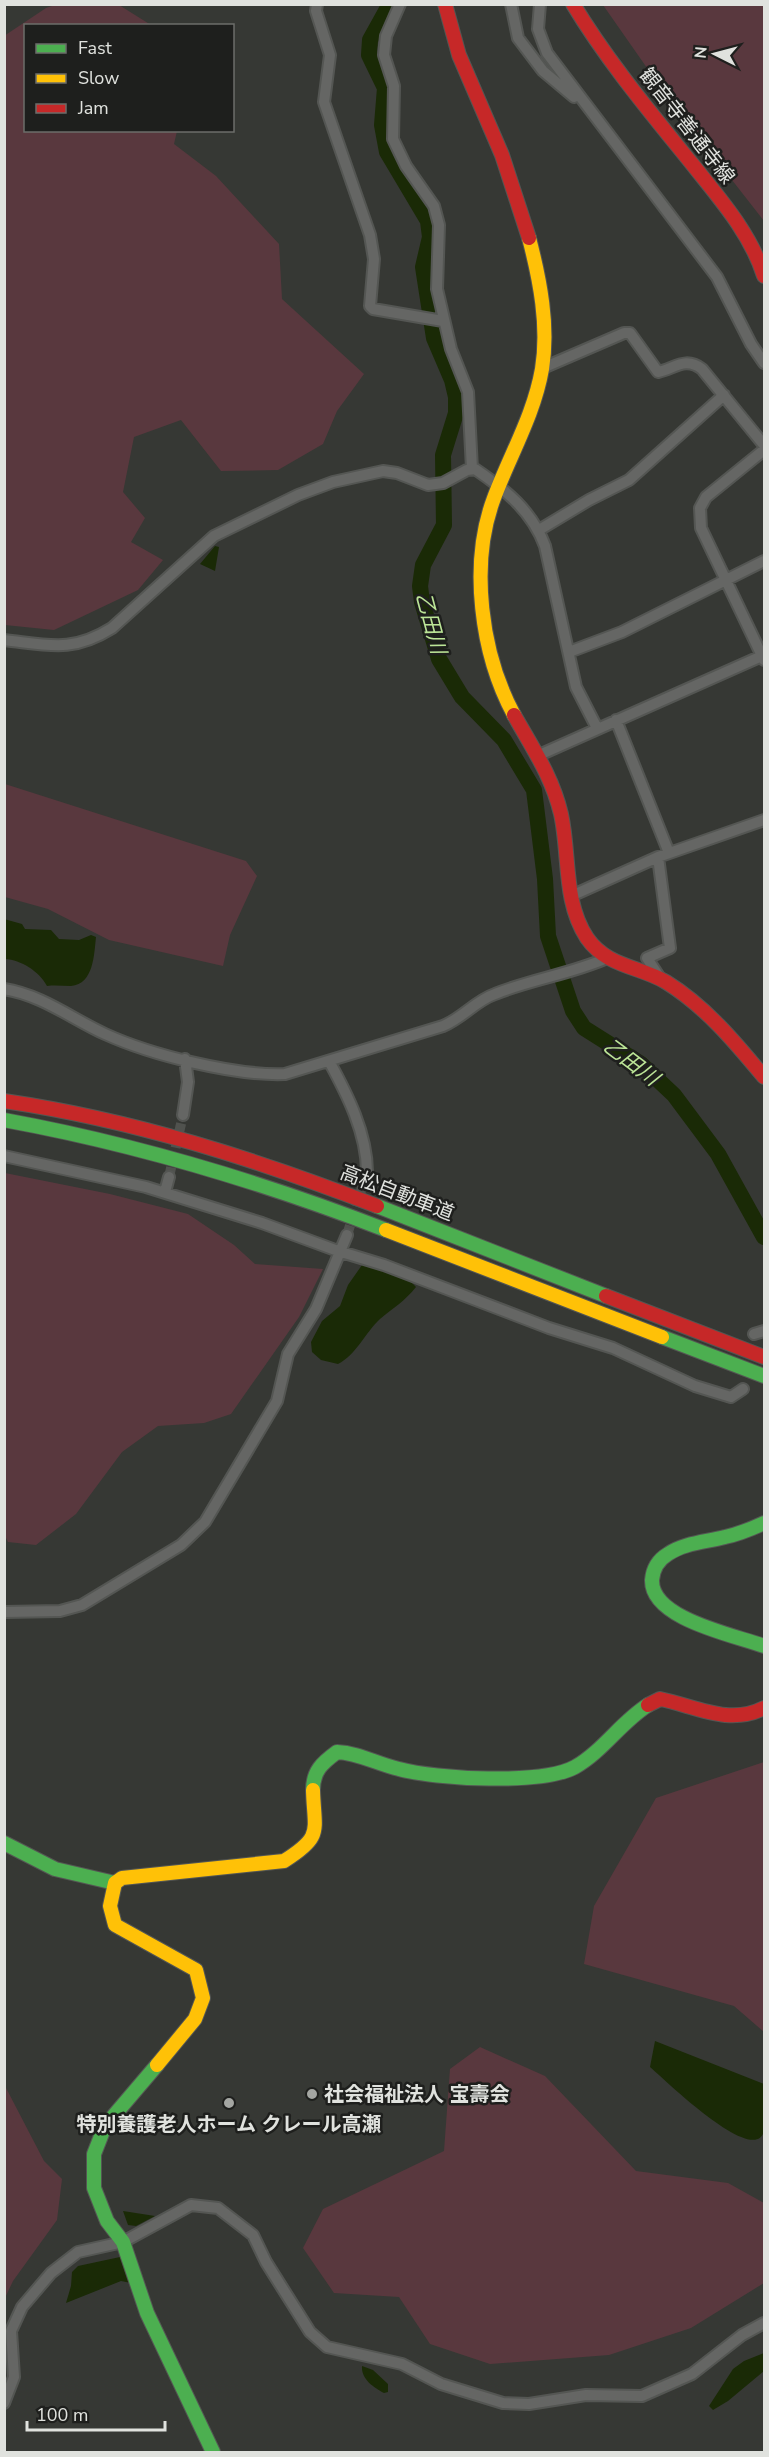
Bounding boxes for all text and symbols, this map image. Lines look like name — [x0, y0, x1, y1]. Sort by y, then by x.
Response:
legend — [24, 24, 234, 132]
north arrow — [685, 24, 745, 84]
text: Fast — [78, 36, 113, 60]
text: N — [690, 45, 713, 60]
street label: 観音寺善通寺線 — [633, 63, 741, 189]
text: Slow — [78, 66, 119, 90]
text: Jam — [77, 96, 109, 120]
water label: 乙田川 — [409, 589, 453, 659]
water label: 乙田川 — [597, 1032, 666, 1093]
street label: 高松自動車道 — [336, 1159, 458, 1227]
place label: 社会福祉法人 宝壽会 — [324, 2081, 509, 2108]
marker: 社会福祉法人 宝壽会 — [305, 2087, 319, 2101]
marker: 特別養護老人ホーム クレール高瀬 — [222, 2096, 236, 2110]
place label: 特別養護老人ホーム クレール高瀬 — [77, 2111, 381, 2138]
scale bar — [27, 2394, 165, 2432]
text: 100 m — [36, 2403, 88, 2427]

